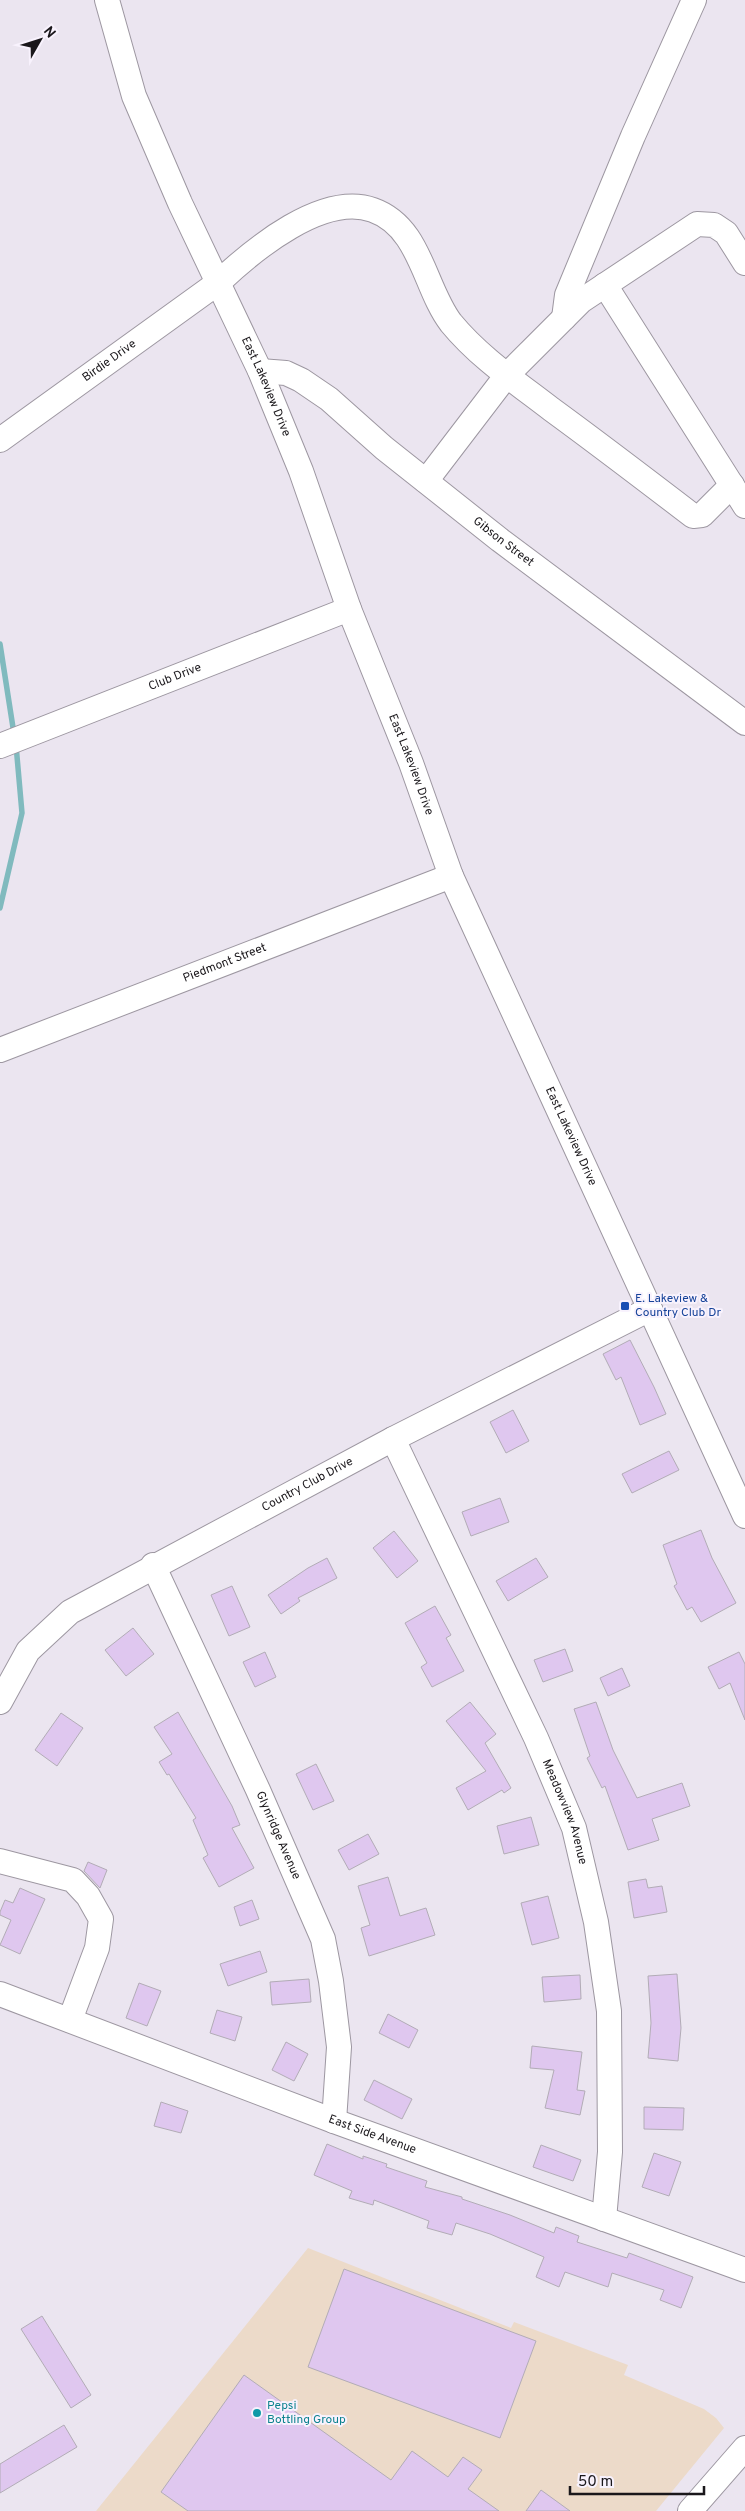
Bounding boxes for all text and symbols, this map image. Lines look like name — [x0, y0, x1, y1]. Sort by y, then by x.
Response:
north arrow — [15, 15, 65, 65]
text: N — [39, 24, 59, 42]
street label: East Lakeview Drive — [237, 334, 294, 439]
street label: Birdie Drive — [79, 336, 140, 386]
street label: Gibson Street — [470, 513, 537, 570]
street label: Club Drive — [146, 660, 204, 695]
street label: East Lakeview Drive — [384, 712, 437, 818]
street label: Piedmont Street — [181, 940, 269, 987]
street label: East Lakeview Drive — [541, 1085, 600, 1188]
place label: E. Lakeview & Country Club Dr — [635, 1291, 721, 1321]
marker: E. Lakeview & Country Club Dr — [619, 1300, 631, 1312]
street label: Country Club Drive — [259, 1454, 356, 1516]
street label: Meadowview Avenue — [538, 1757, 590, 1866]
street label: Glynridge Avenue — [252, 1789, 304, 1882]
street label: East Side Avenue — [326, 2112, 418, 2158]
place label: Pepsi Bottling Group — [267, 2398, 346, 2428]
marker: Pepsi Bottling Group — [251, 2407, 263, 2419]
scale bar — [570, 2464, 704, 2496]
text: 50 m — [578, 2473, 613, 2492]

